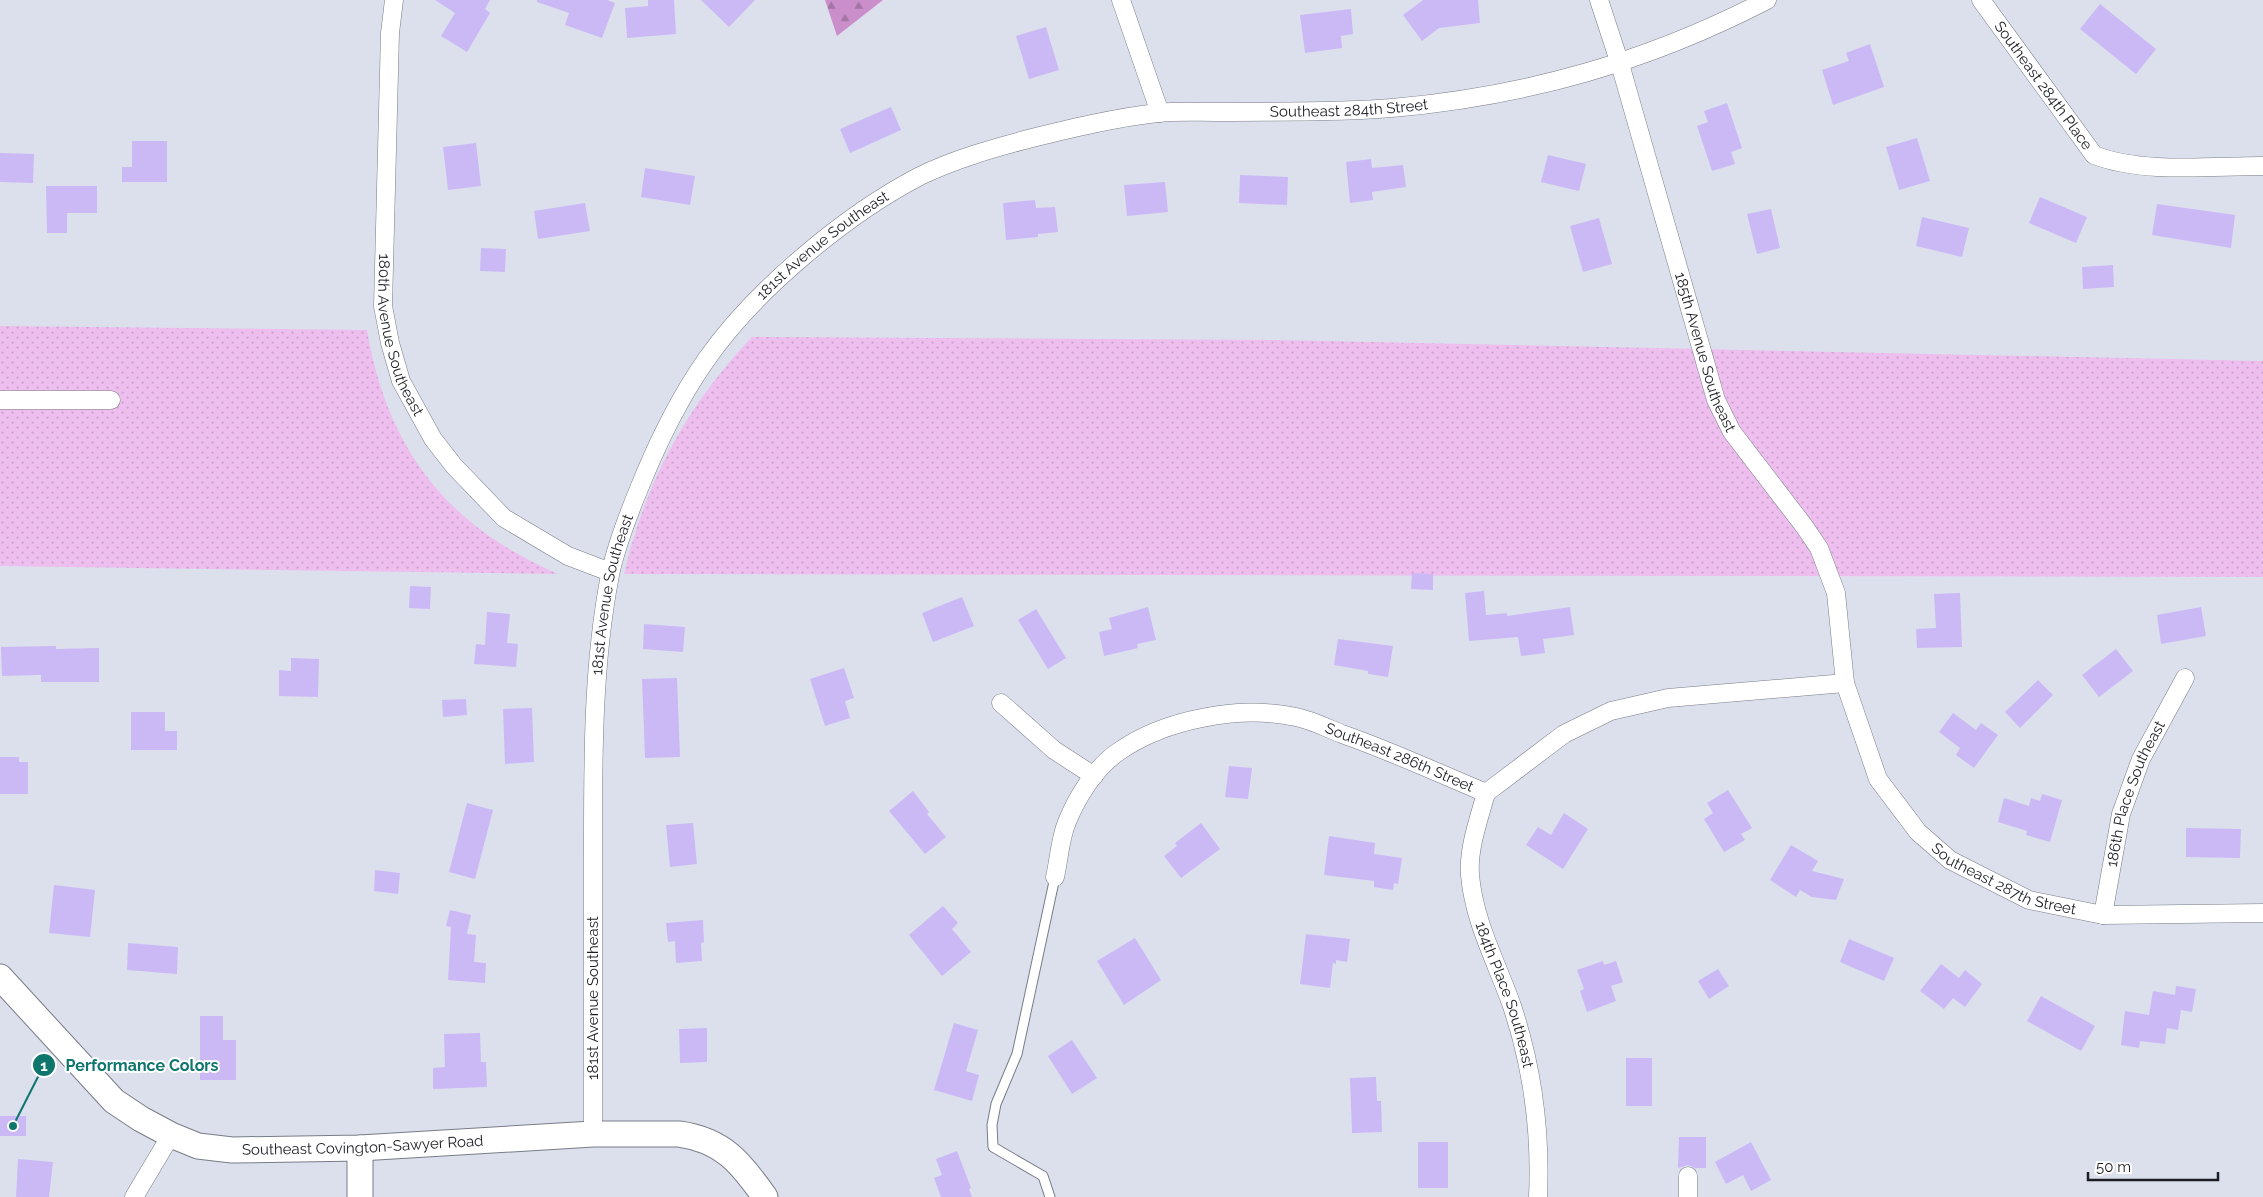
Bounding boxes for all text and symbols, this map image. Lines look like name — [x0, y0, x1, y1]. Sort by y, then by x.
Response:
street label: Southeast 284th Place — [1991, 18, 2096, 154]
street label: Southeast 284th Street — [1270, 95, 1429, 121]
street label: 181st Avenue Southeast — [753, 187, 892, 304]
street label: 180th Avenue Southeast — [374, 253, 428, 419]
street label: 185th Avenue Southeast — [1671, 270, 1740, 435]
street label: 181st Avenue Southeast — [588, 512, 637, 676]
street label: 186th Place Southeast — [2103, 718, 2169, 869]
street label: Southeast 286th Street — [1322, 719, 1476, 796]
street label: Southeast 287th Street — [1928, 839, 2078, 918]
street label: 181st Avenue Southeast — [584, 916, 602, 1080]
street label: 184th Place Southeast — [1471, 919, 1537, 1069]
callout: Performance Colors — [31, 1050, 229, 1081]
text: Performance Colors — [66, 1056, 219, 1075]
text: 1 — [40, 1057, 48, 1075]
street label: Southeast Covington-Sawyer Road — [242, 1132, 484, 1159]
scale bar — [2088, 1150, 2218, 1182]
text: 50 m — [2096, 1158, 2131, 1176]

